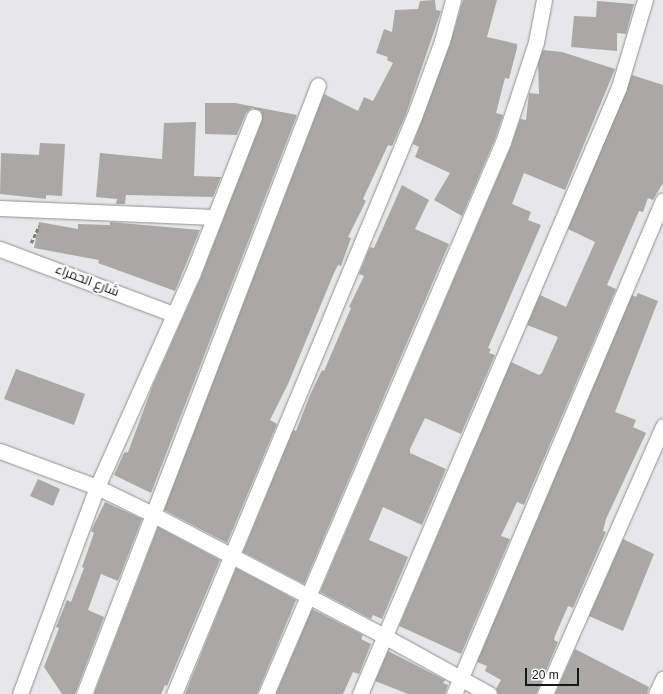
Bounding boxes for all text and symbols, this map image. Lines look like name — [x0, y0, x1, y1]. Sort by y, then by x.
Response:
street label: شارع الحمراء — [53, 262, 121, 300]
scale bar — [527, 660, 581, 686]
text: 20 m — [532, 668, 559, 682]

